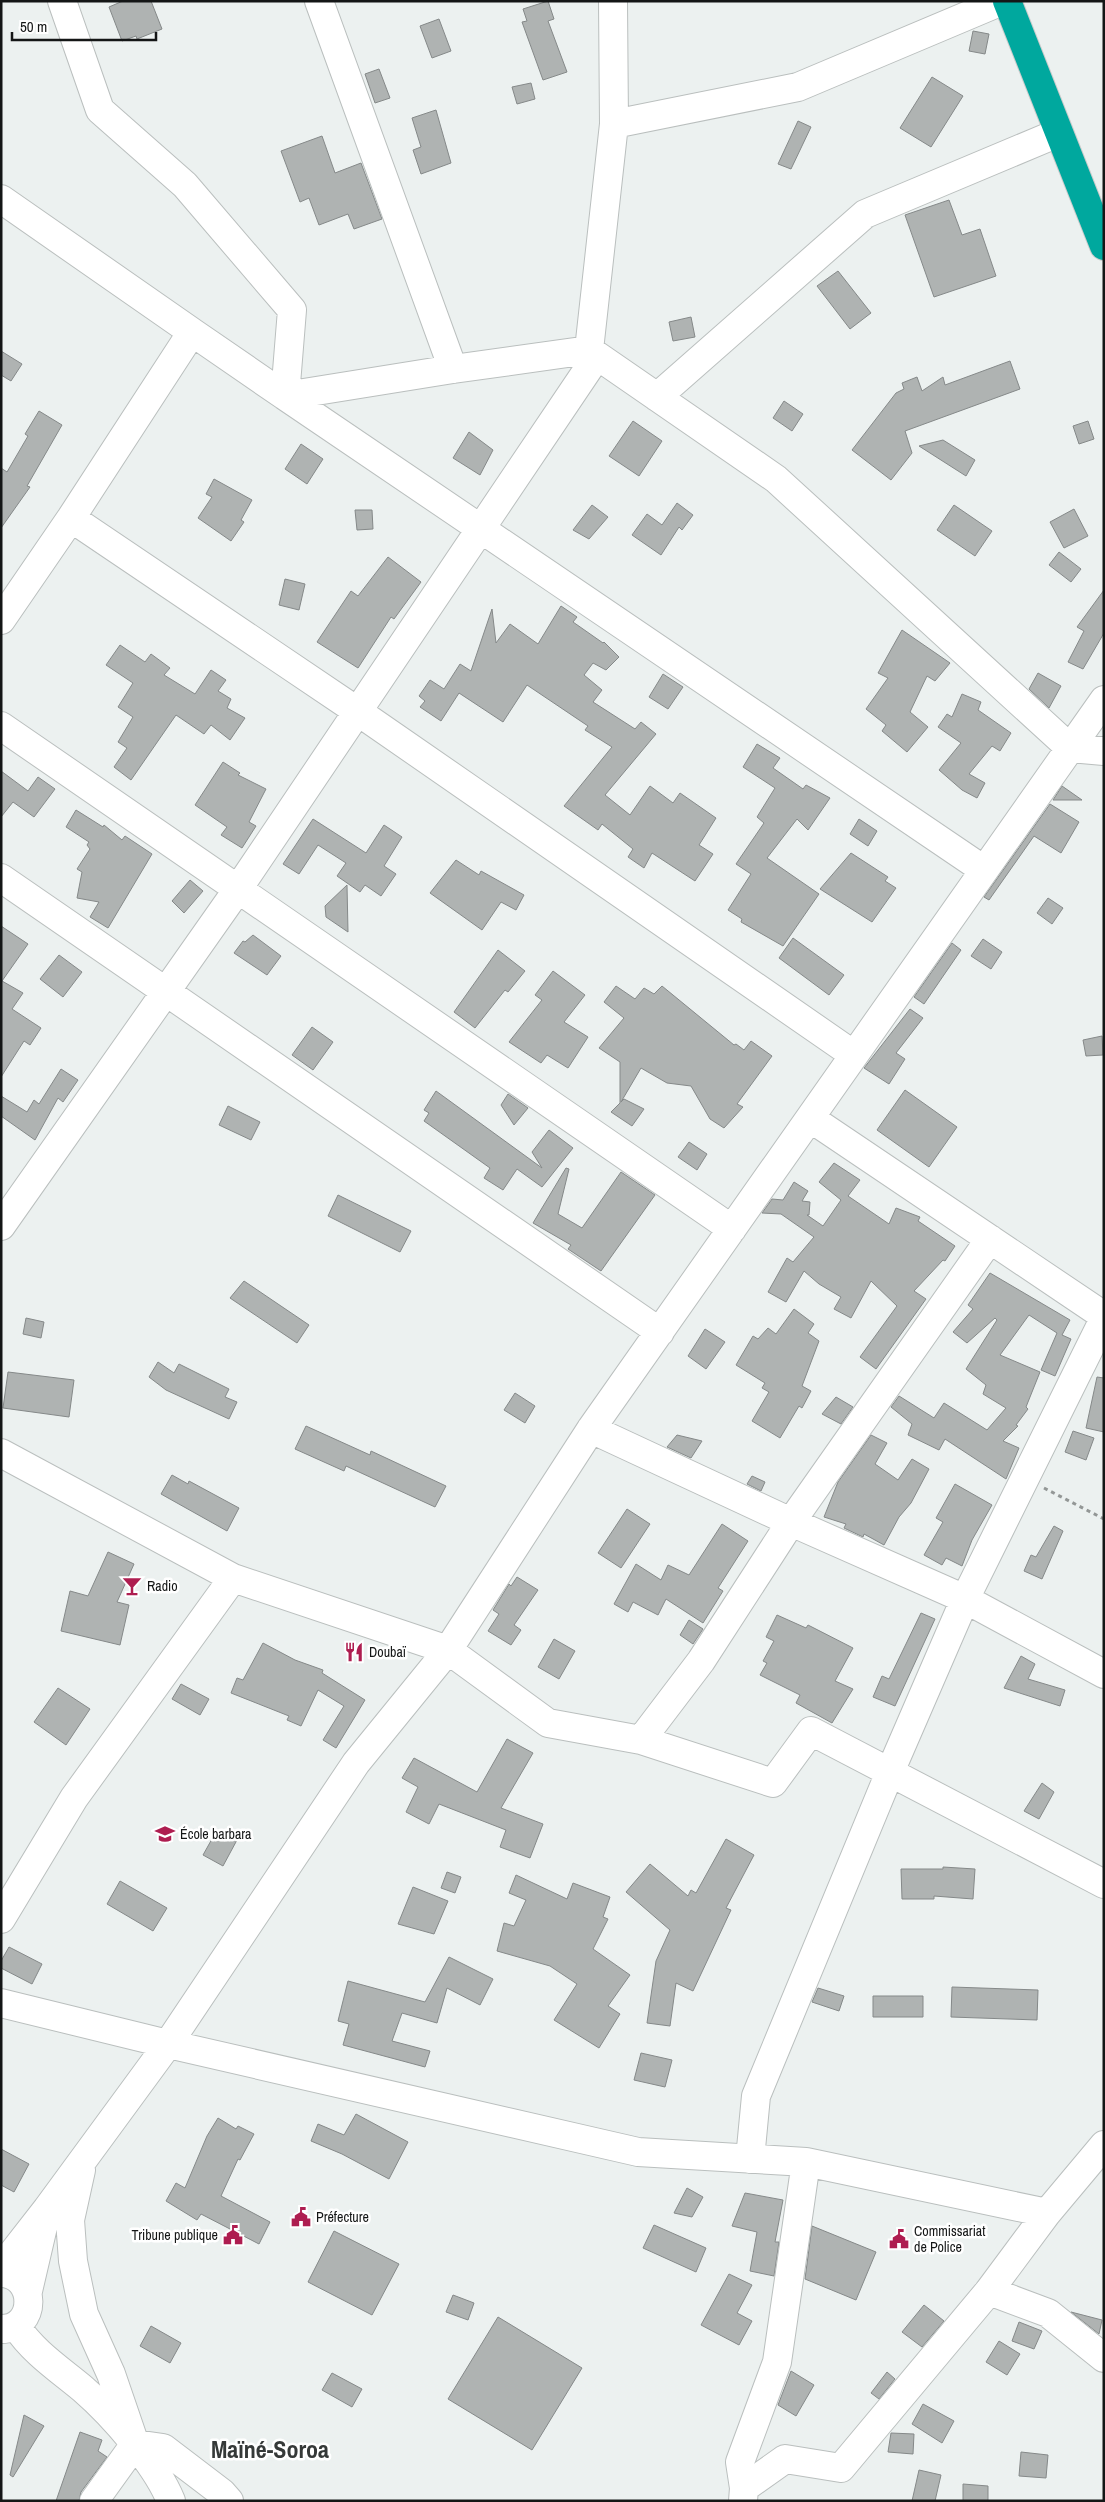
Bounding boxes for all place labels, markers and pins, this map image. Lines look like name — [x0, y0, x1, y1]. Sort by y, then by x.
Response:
bar icon: Radio — [121, 1575, 143, 1597]
place label: Radio — [147, 1577, 178, 1595]
restaurant icon: Doubaï — [343, 1641, 365, 1663]
place label: Doubaï — [369, 1643, 407, 1661]
school or university icon: École barbara — [154, 1823, 176, 1845]
place label: École barbara — [180, 1825, 252, 1843]
public building icon: Préfecture — [290, 2206, 312, 2228]
place label: Préfecture — [316, 2208, 369, 2226]
place label: Commissariat de Police — [914, 2222, 985, 2256]
public building icon: Tribune publique — [222, 2224, 244, 2246]
place label: Tribune publique — [132, 2226, 218, 2244]
public building icon: Commissariat de Police — [888, 2228, 910, 2250]

